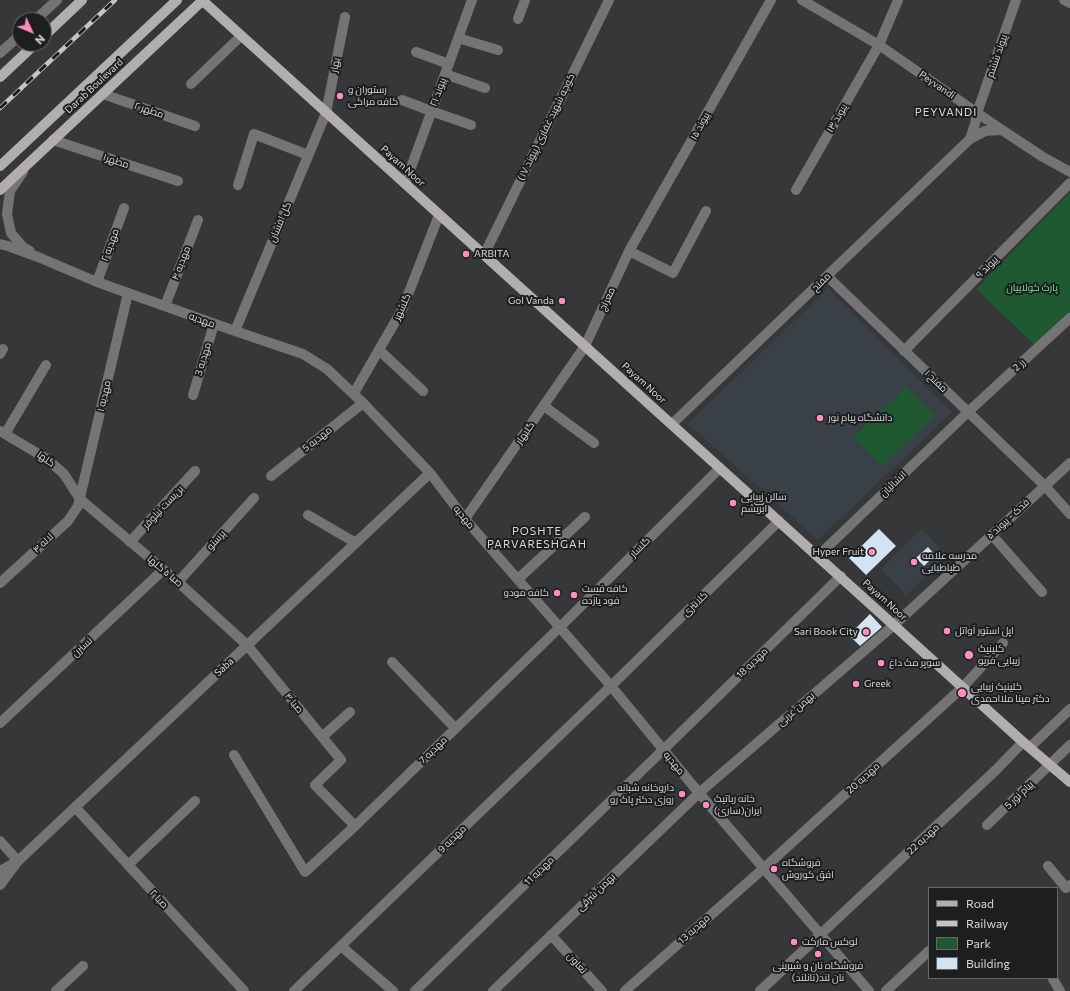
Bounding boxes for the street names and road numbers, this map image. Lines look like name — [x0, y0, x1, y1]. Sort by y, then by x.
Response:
street label: پیوند ششم — [984, 33, 1010, 79]
street label: Darab Boulevard — [62, 56, 126, 116]
street label: بهار — [328, 57, 342, 73]
street label: Peyvandi — [917, 69, 957, 101]
street label: کوچه شهید غفاری (پیوند ۱۷) — [515, 72, 577, 182]
street label: پیوند ۲۱ — [427, 76, 449, 108]
street label: مطهر ۲ — [133, 99, 165, 121]
street label: پیوند ۱۳ — [824, 102, 850, 134]
street label: پیوند ۱۵ — [688, 110, 712, 142]
street label: Payam Noor — [378, 143, 428, 189]
street label: مطهر۱ — [101, 151, 131, 171]
street label: گل افشان — [266, 200, 294, 244]
street label: مهدیه ۲ — [99, 227, 121, 263]
street label: مهدیه ۴ — [169, 244, 193, 282]
street label: پیوند ۹ — [973, 253, 1001, 281]
street label: مفتح — [809, 270, 833, 294]
street label: معراج — [596, 285, 618, 313]
street label: گلشهر — [391, 292, 413, 322]
street label: مهدیه — [187, 310, 217, 330]
street label: مهدیه 3 — [192, 341, 214, 377]
street label: رز 2 — [1010, 356, 1028, 374]
street label: Payam Noor — [619, 360, 669, 406]
street label: مفتح ۱ — [922, 367, 950, 395]
street label: مهدیه ۱ — [95, 379, 113, 413]
street label: گلبهار — [513, 419, 537, 447]
street label: مهدیه 5 — [300, 424, 334, 454]
street label: گلها — [35, 449, 57, 469]
street label: انشائیان — [877, 469, 909, 499]
street label: بن‌بست نیلوفر — [140, 483, 186, 531]
street label: فدک - پیوند ۵ — [984, 496, 1032, 542]
street label: مهدیه — [451, 503, 477, 531]
street label: پرستو — [204, 528, 228, 552]
street label: لاله ۴ — [30, 531, 56, 555]
street label: گلسار — [627, 534, 653, 560]
street label: صبا ۵ گلها — [145, 553, 185, 589]
street label: Payam Noor — [860, 577, 910, 623]
street label: کلانتری — [680, 589, 710, 619]
street label: نسترن — [69, 634, 95, 660]
street label: مهدیه 18 — [734, 645, 770, 681]
street label: Saba — [212, 655, 236, 679]
street label: صبا ۴ — [282, 690, 306, 716]
street label: بهمن غربی — [775, 690, 817, 728]
street label: مهدیه 7 — [417, 734, 449, 766]
street label: مهدیه — [661, 749, 687, 777]
street label: مهدیه 20 — [844, 760, 882, 796]
street label: پیام نور 5 — [1002, 778, 1036, 812]
street label: مهدیه 22 — [904, 821, 942, 857]
street label: مهدیه 9 — [435, 823, 469, 855]
street label: مهدیه 11 — [521, 854, 557, 888]
street label: بهمن شرقی — [574, 871, 618, 913]
street label: صبا ۲ — [147, 887, 171, 911]
street label: مهدیه 13 — [676, 912, 712, 946]
street label: تعاون — [564, 950, 590, 976]

